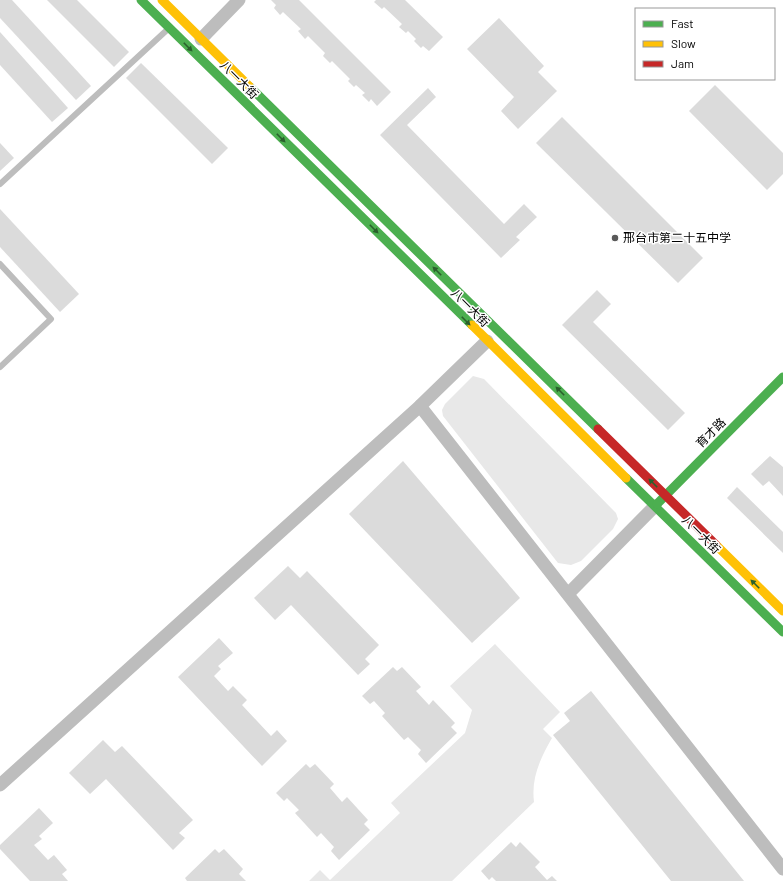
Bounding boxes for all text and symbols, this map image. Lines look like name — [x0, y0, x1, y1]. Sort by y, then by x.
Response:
legend — [635, 8, 775, 80]
text: Fast — [671, 16, 694, 30]
text: Slow — [671, 36, 696, 50]
one-way arrow — [183, 42, 193, 52]
text: Jam — [671, 56, 694, 70]
street label: 八一大街 — [218, 57, 262, 101]
one-way arrow — [276, 133, 286, 143]
one-way arrow — [369, 224, 379, 234]
place label: 邢台市第二十五中学 — [623, 230, 731, 244]
marker: 邢台市第二十五中学 — [610, 233, 620, 243]
one-way arrow — [432, 266, 442, 276]
street label: 八一大街 — [449, 285, 493, 329]
one-way arrow — [461, 316, 471, 326]
one-way arrow — [555, 387, 565, 396]
street label: 育才路 — [693, 415, 728, 450]
one-way arrow — [648, 478, 657, 488]
street label: 八一大街 — [680, 512, 724, 556]
one-way arrow — [750, 579, 760, 588]

